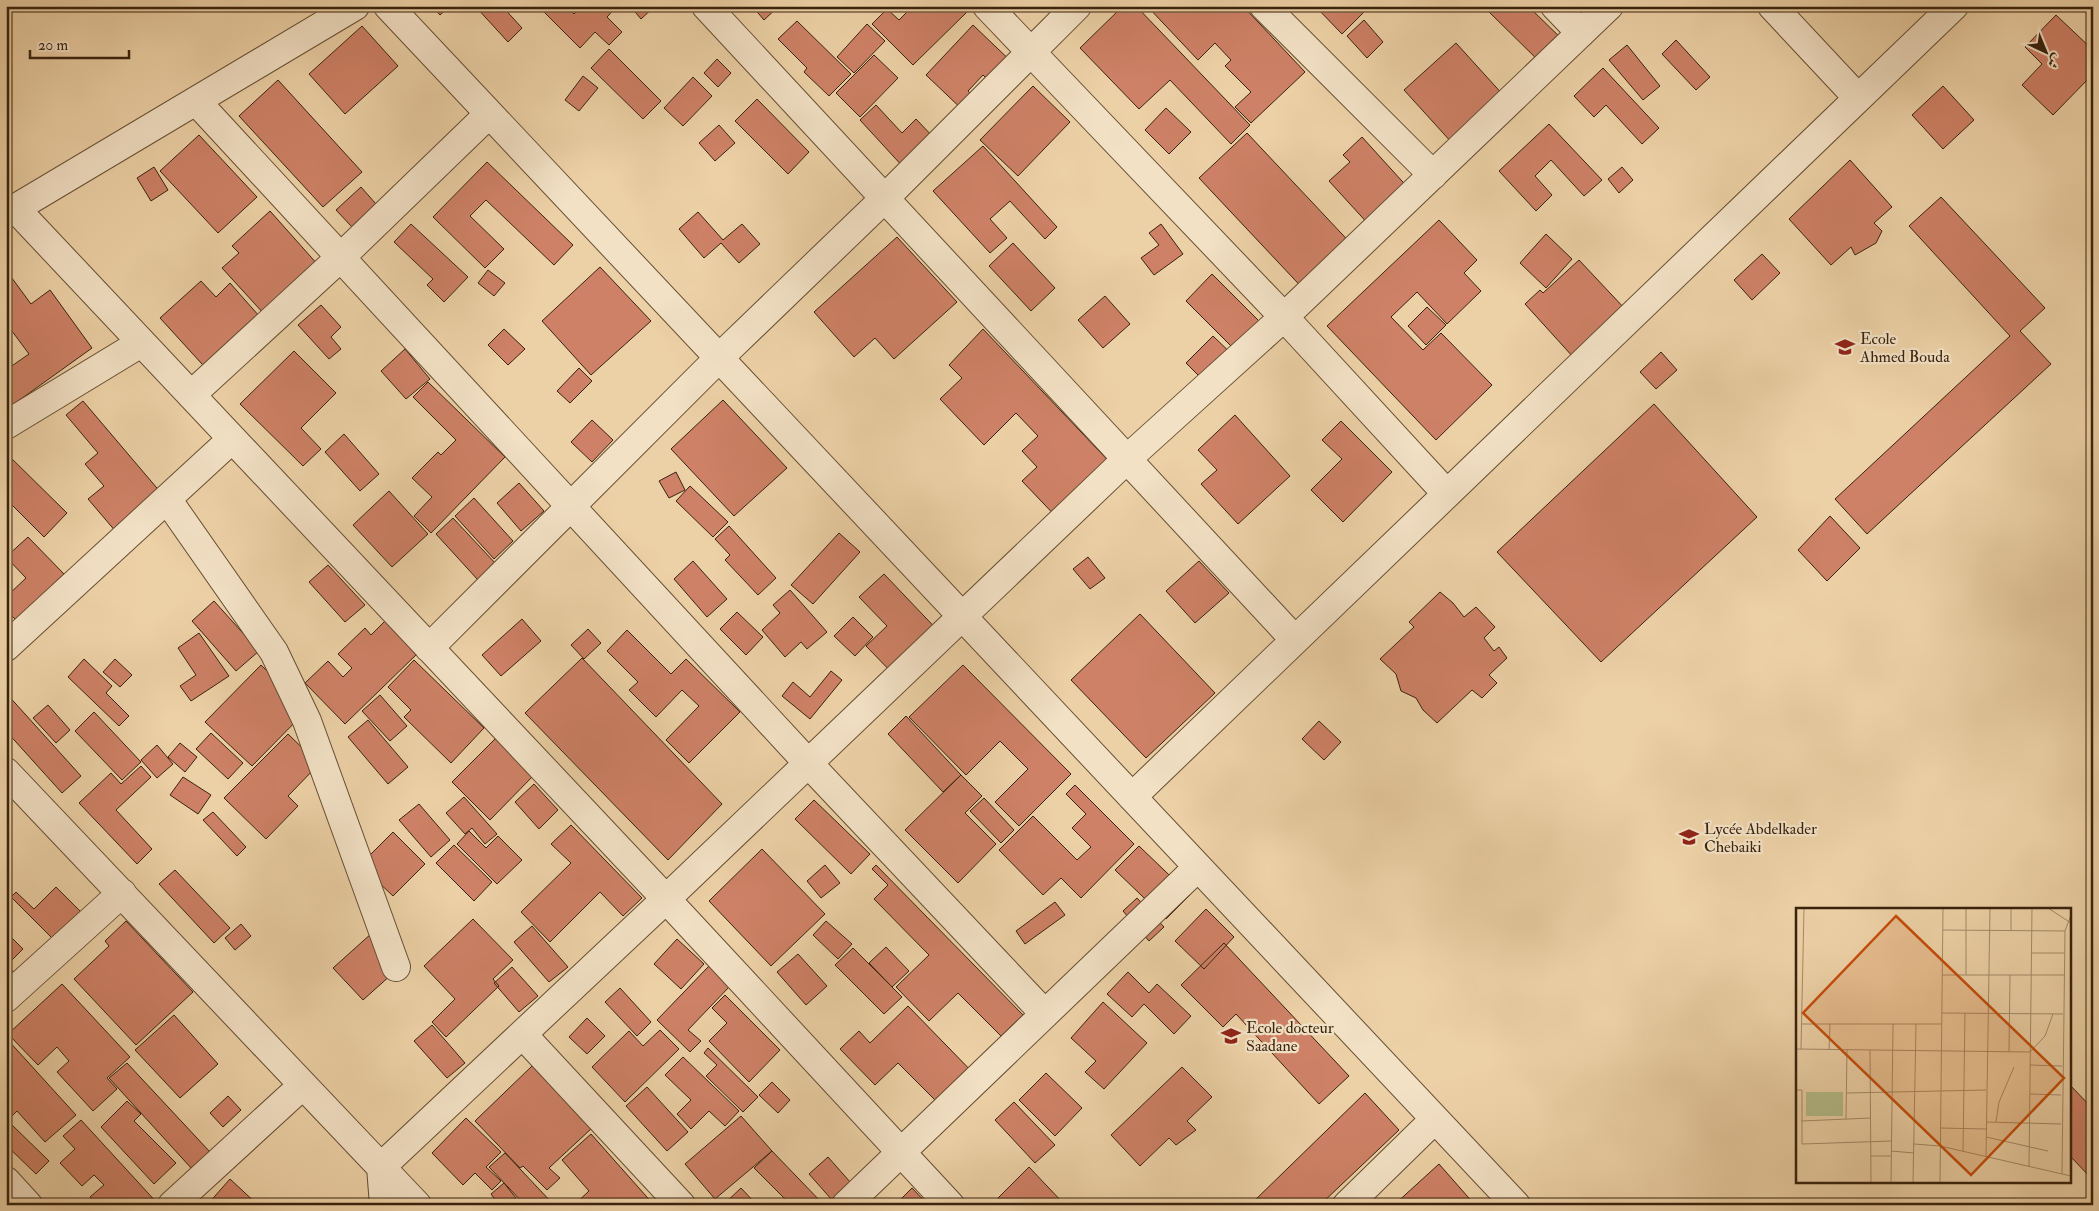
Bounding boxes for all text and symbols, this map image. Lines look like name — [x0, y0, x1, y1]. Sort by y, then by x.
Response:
scale bar — [30, 28, 129, 60]
north arrow — [2022, 28, 2072, 78]
text: 20 m — [38, 36, 68, 55]
text: ش — [2044, 50, 2066, 72]
place label: Ecole Ahmed Bouda — [1859, 329, 1950, 367]
school or university icon: Ecole Ahmed Bouda — [1834, 336, 1856, 358]
place label: Lycée Abdelkader Chebaiki — [1704, 819, 1817, 857]
school or university icon: Lycée Abdelkader Chebaiki — [1678, 826, 1700, 848]
inset map — [1796, 908, 2072, 1184]
place label: Ecole docteur Saadane — [1246, 1018, 1334, 1056]
school or university icon: Ecole docteur Saadane — [1220, 1025, 1242, 1047]

